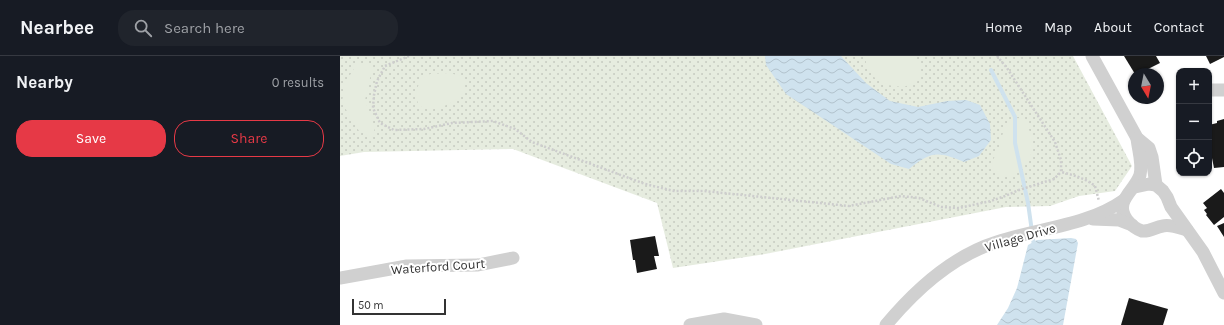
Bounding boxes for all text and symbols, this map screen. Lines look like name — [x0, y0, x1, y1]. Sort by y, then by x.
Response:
search box — [118, 10, 398, 46]
text: Nearbee — [20, 17, 94, 39]
icon: search — [132, 17, 154, 39]
text: Search here — [164, 19, 245, 37]
text: Home — [985, 19, 1022, 36]
text: Map — [1044, 19, 1072, 36]
text: About — [1094, 19, 1132, 36]
text: Contact — [1154, 19, 1204, 36]
north arrow — [1128, 68, 1164, 104]
map controls — [1176, 68, 1212, 176]
button: + — [1176, 68, 1212, 104]
text: Nearby — [16, 72, 73, 92]
text: 0 results — [272, 75, 324, 90]
button: − — [1176, 104, 1212, 140]
button: Save — [16, 120, 166, 157]
button: Share — [174, 120, 324, 157]
button: locate — [1176, 140, 1212, 176]
street label: Village Drive — [983, 220, 1058, 255]
street label: Waterford Court — [391, 256, 486, 277]
scale bar — [352, 297, 446, 316]
text: 50 m — [358, 299, 384, 312]

